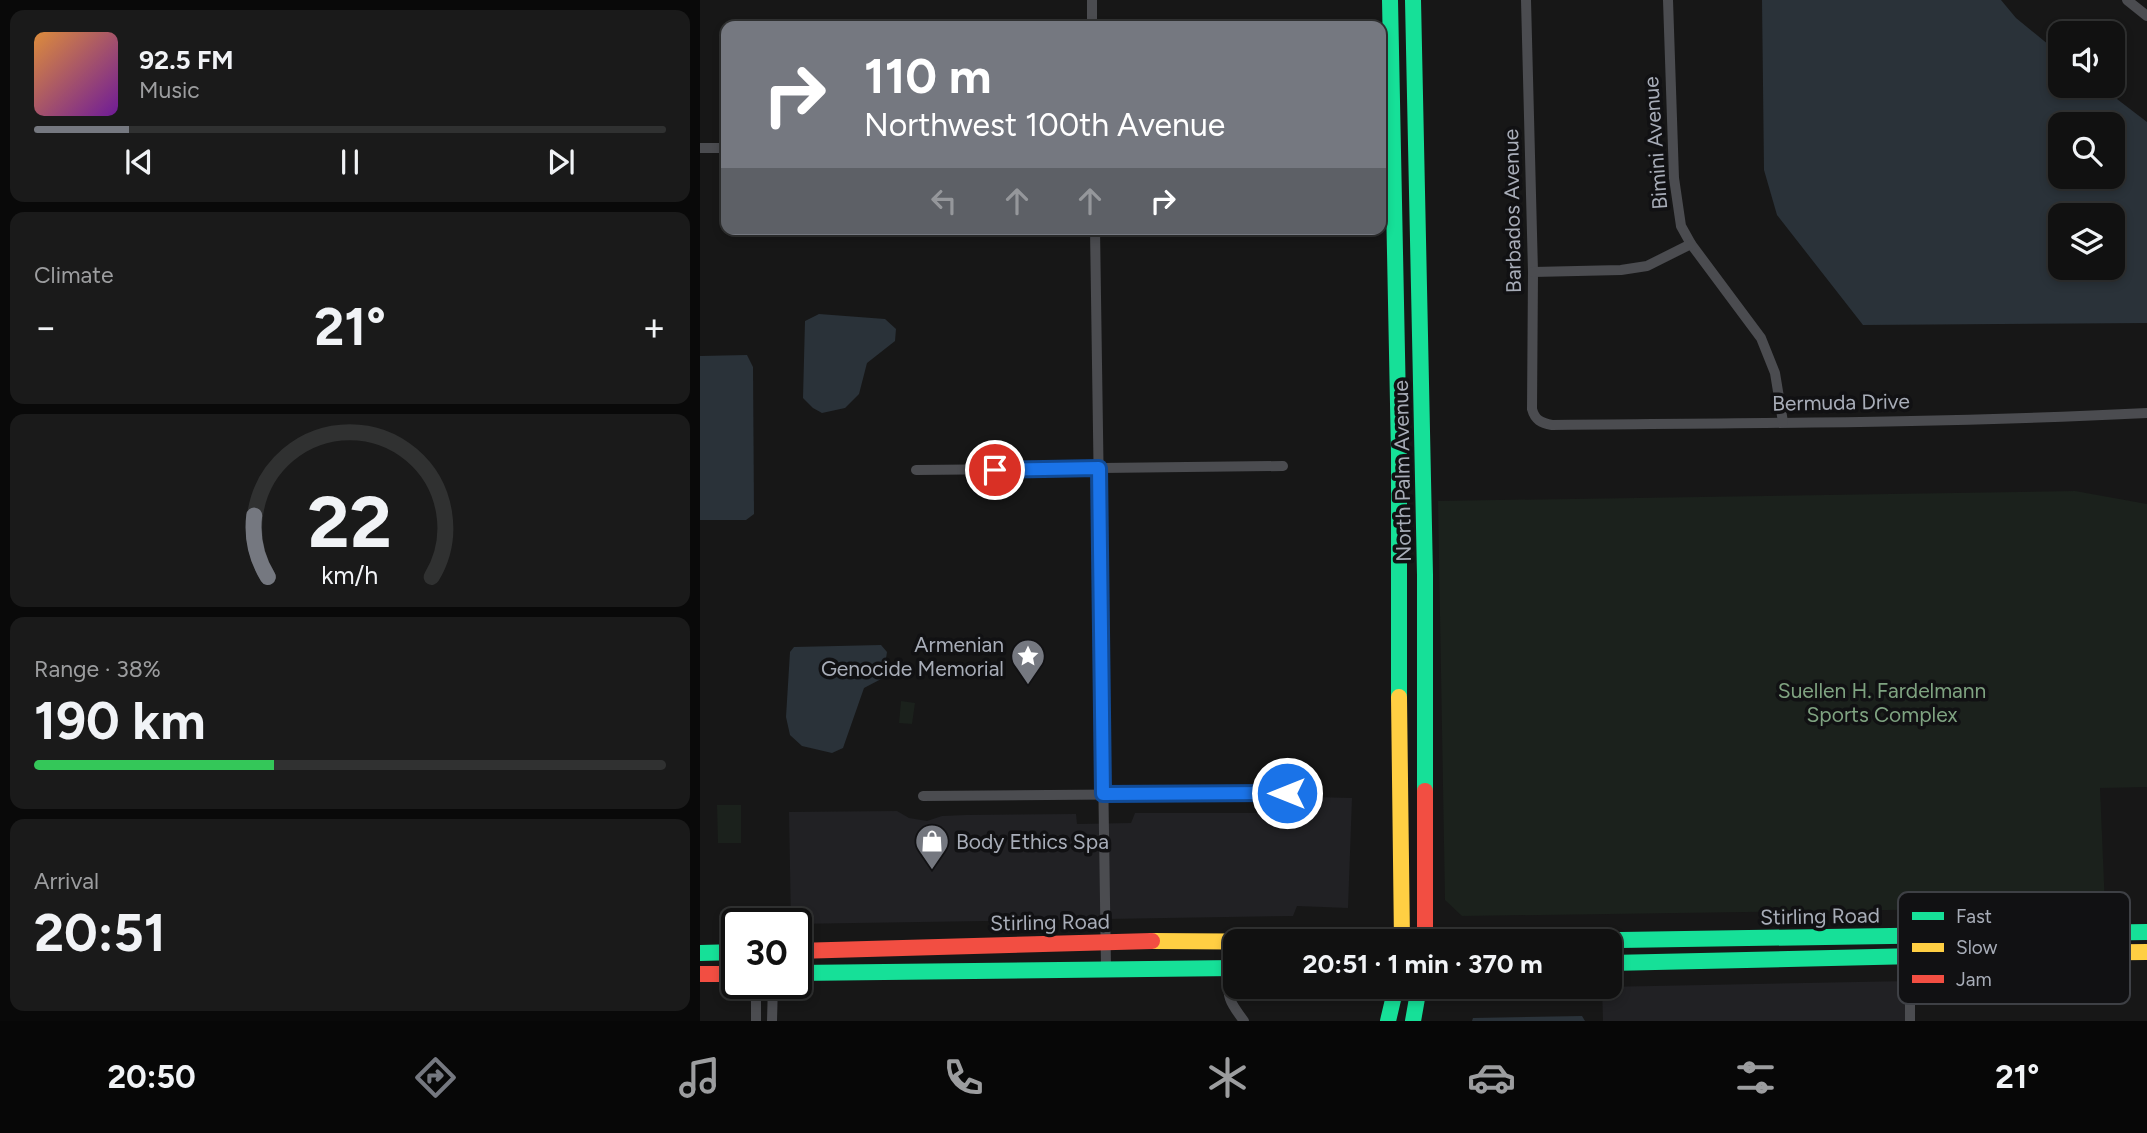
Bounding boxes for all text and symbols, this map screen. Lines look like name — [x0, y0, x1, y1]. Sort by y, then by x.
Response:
map controls — [2048, 21, 2125, 280]
button: sound — [2048, 21, 2125, 98]
text: 92.5 FM — [139, 44, 234, 76]
text: 110 m — [864, 46, 992, 105]
icon: right — [749, 49, 840, 140]
text: Music — [139, 76, 200, 104]
street label: Bimini Avenue — [1638, 76, 1672, 210]
text: Northwest 100th Avenue — [864, 106, 1225, 144]
button: search — [2048, 112, 2125, 189]
street label: Barbados Avenue — [1498, 129, 1526, 293]
icon: previous — [120, 143, 158, 181]
icon: pause — [331, 143, 369, 181]
icon: next — [542, 143, 580, 181]
icon: left — [925, 182, 963, 220]
icon: ahead — [998, 182, 1036, 220]
icon: ahead — [1071, 182, 1109, 220]
icon: right — [1144, 182, 1182, 220]
button: layers — [2048, 203, 2125, 280]
text: Climate — [34, 261, 113, 289]
text: 21° — [314, 296, 386, 358]
text: − — [34, 304, 58, 350]
text: + — [642, 304, 666, 350]
street label: North Palm Avenue — [1388, 380, 1416, 562]
street label: Bermuda Drive — [1772, 388, 1910, 416]
pin — [965, 440, 1025, 500]
icon: arrive — [976, 451, 1014, 489]
text: 22 — [308, 478, 392, 565]
text: km/h — [321, 559, 379, 589]
place label: Armenian Genocide Memorial — [821, 632, 1004, 681]
place icon: Armenian Genocide Memorial — [1009, 637, 1047, 686]
text: Range · 38% — [34, 655, 161, 683]
park label: Suellen H. Fardelmann Sports Complex — [1778, 678, 1986, 727]
text: 190 km — [34, 690, 206, 752]
position arrow — [1250, 756, 1324, 830]
shop icon: Body Ethics Spa — [913, 822, 951, 871]
place label: Body Ethics Spa — [956, 829, 1109, 854]
text: Arrival — [34, 867, 99, 895]
legend — [1898, 892, 2130, 1004]
text: 20:51 — [34, 902, 166, 964]
street label: Stirling Road — [1760, 902, 1880, 930]
text: Fast — [1956, 905, 1992, 928]
speed limit sign: 30 — [721, 908, 812, 999]
street label: Stirling Road — [990, 908, 1110, 936]
text: Slow — [1956, 936, 1998, 959]
text: 20:51 · 1 min · 370 m — [1302, 948, 1543, 980]
text: Jam — [1956, 968, 1992, 991]
icon: directions — [411, 1053, 460, 1102]
icon: music — [675, 1053, 724, 1102]
icon: phone — [939, 1053, 988, 1102]
icon: climate — [1203, 1053, 1252, 1102]
icon: car — [1467, 1053, 1516, 1102]
icon: filters — [1731, 1053, 1780, 1102]
text: 20:50 — [108, 1058, 196, 1096]
text: 21° — [1995, 1058, 2039, 1096]

